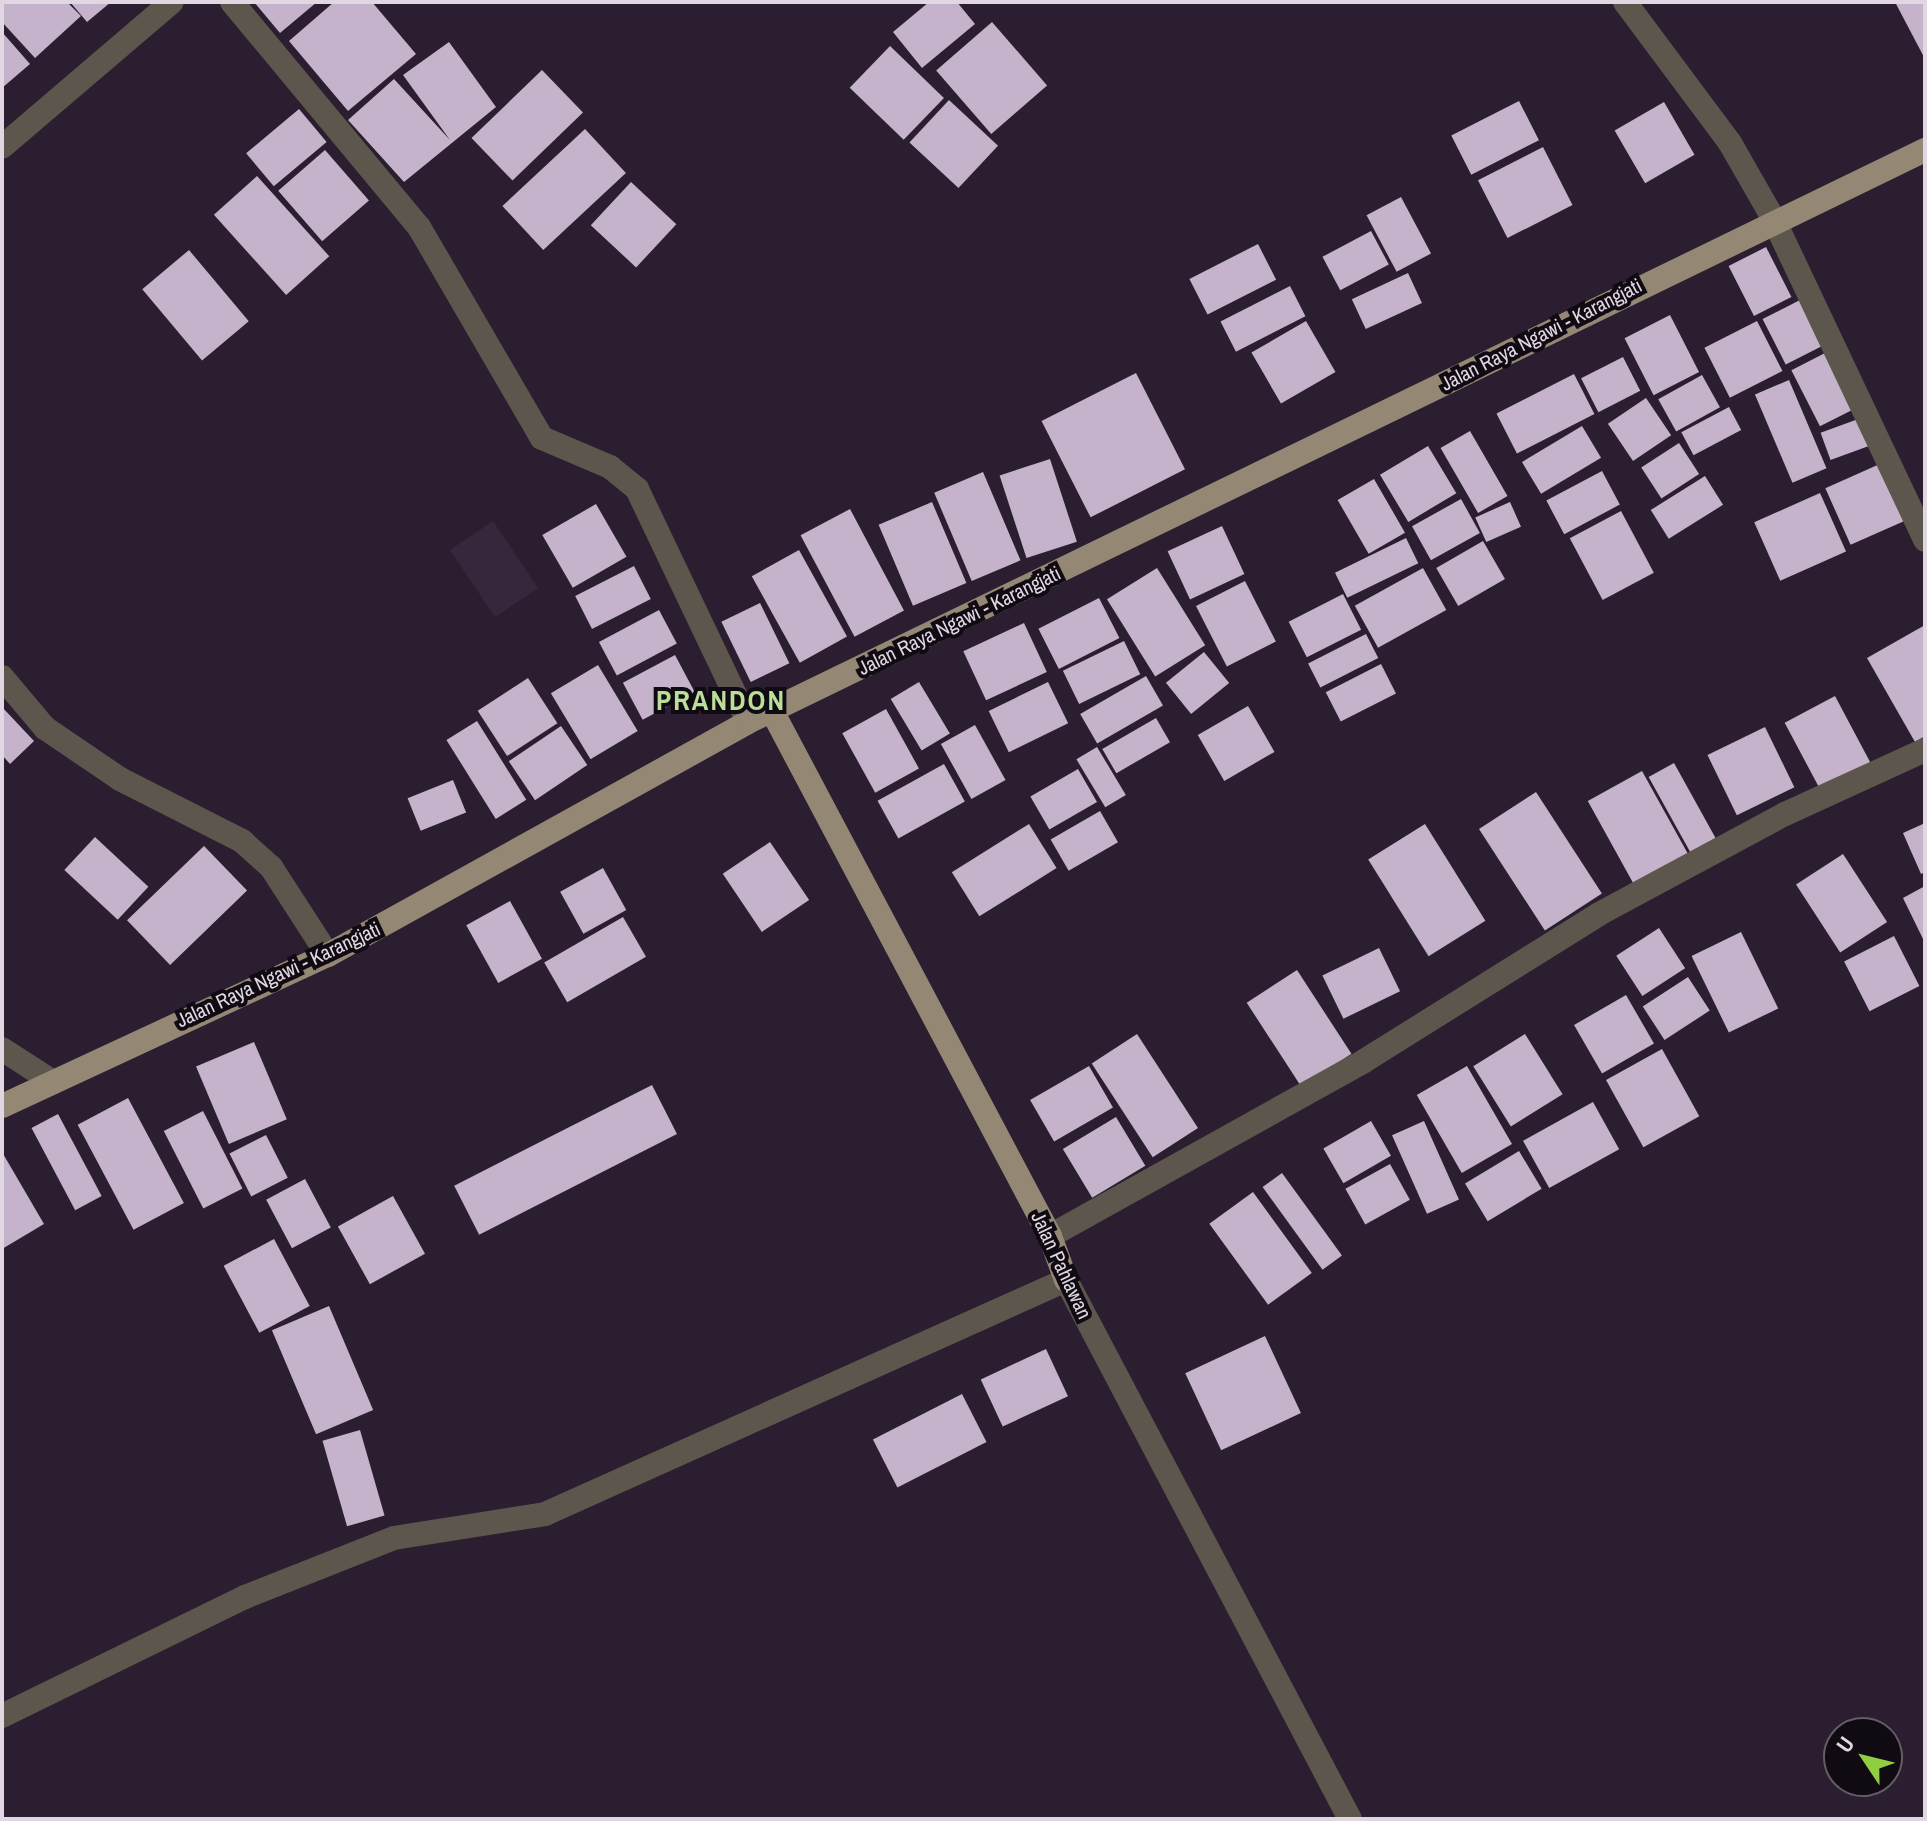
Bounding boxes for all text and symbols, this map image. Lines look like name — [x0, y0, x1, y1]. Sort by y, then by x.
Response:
street label: Jalan Raya Ngawi - Karangjati — [1436, 273, 1646, 395]
street label: Jalan Raya Ngawi - Karangjati — [854, 560, 1064, 680]
district label: PRANDON — [656, 683, 786, 717]
street label: Jalan Raya Ngawi - Karangjati — [172, 916, 384, 1032]
street label: Jalan Pahlawan — [1027, 1207, 1097, 1323]
north arrow — [1823, 1717, 1903, 1797]
text: U — [1829, 1730, 1861, 1758]

